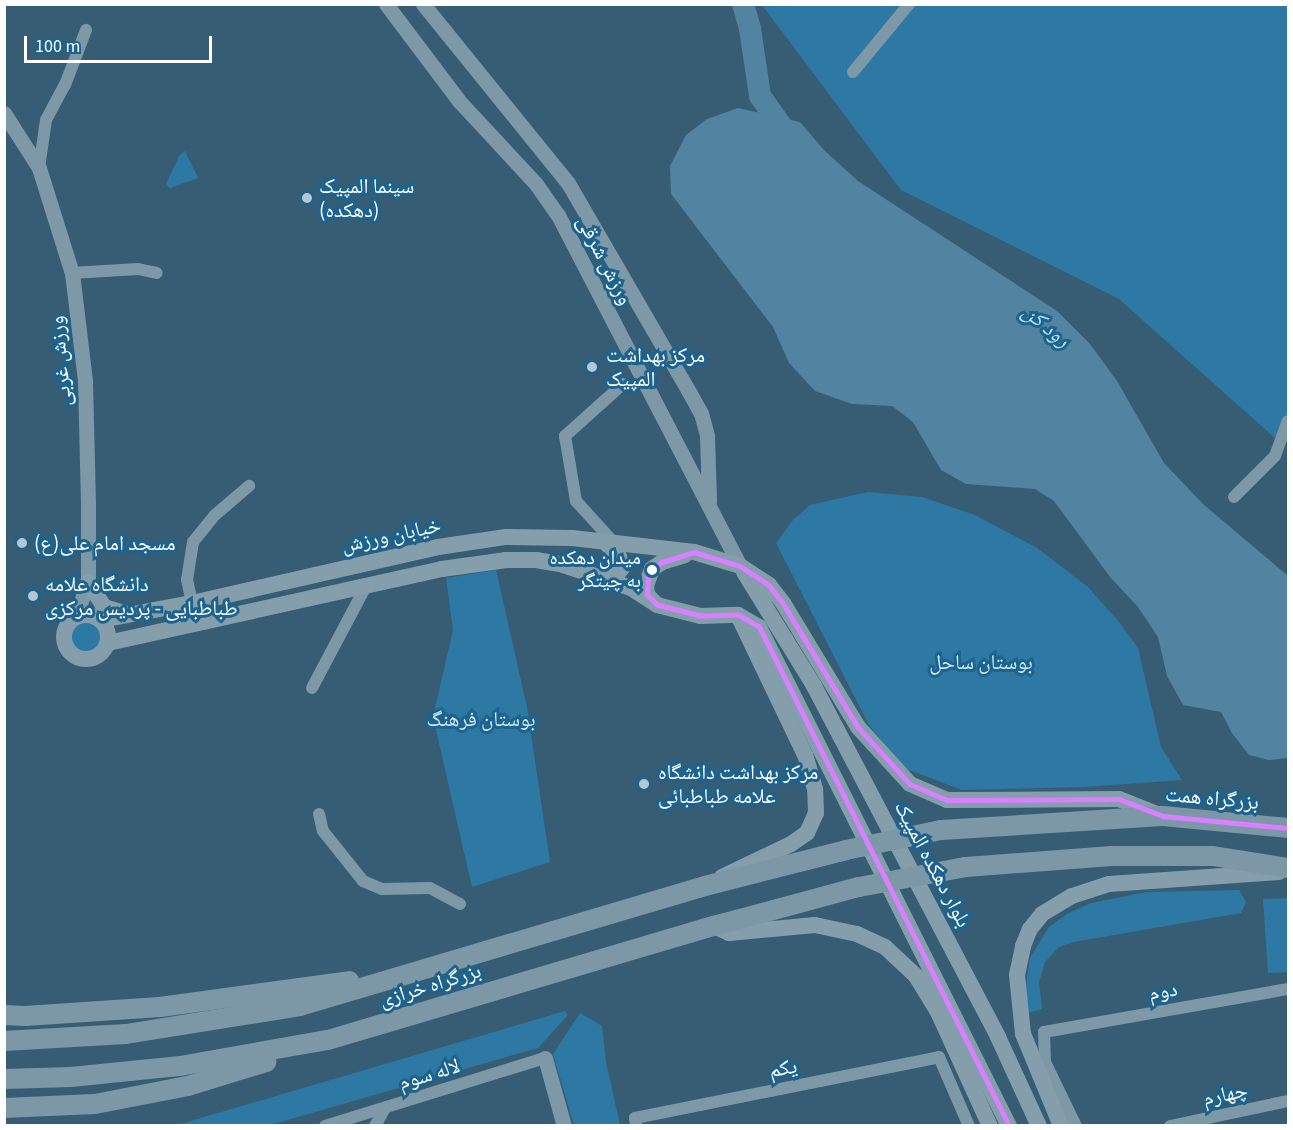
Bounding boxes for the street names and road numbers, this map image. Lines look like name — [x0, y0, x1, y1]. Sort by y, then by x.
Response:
street label: ورزش شرقی — [572, 211, 638, 309]
street label: ورزش غربی — [43, 315, 77, 407]
street label: خیابان ورزش — [339, 512, 443, 558]
street label: بزرگراه همت — [1164, 781, 1260, 815]
street label: بلوار دهکده المپیک — [889, 797, 977, 931]
street label: بزرگراه خرازی — [376, 958, 484, 1012]
street label: دوم — [1147, 976, 1179, 1006]
street label: لاله سوم — [395, 1053, 463, 1095]
street label: یکم — [767, 1053, 799, 1083]
street label: چهارم — [1200, 1077, 1250, 1111]

